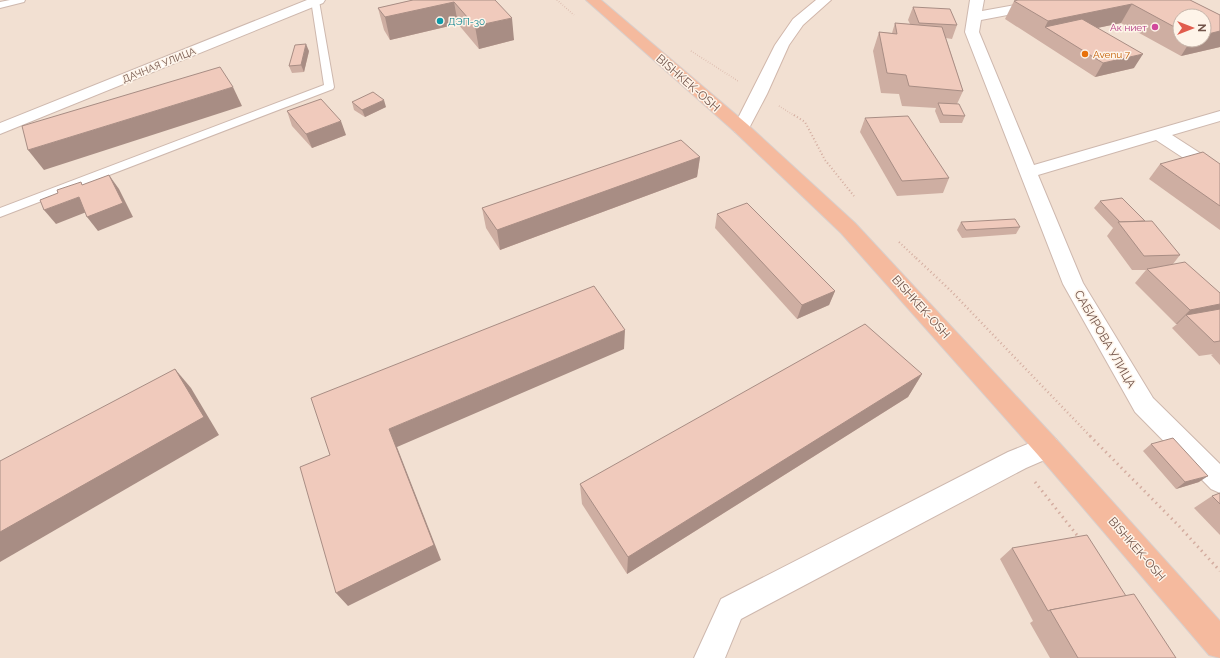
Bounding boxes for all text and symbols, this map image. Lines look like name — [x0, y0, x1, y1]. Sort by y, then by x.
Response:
north arrow — [1172, 8, 1212, 48]
marker: ДЭП-30 — [435, 16, 445, 26]
place label: ДЭП-30 — [448, 16, 485, 27]
place label: Ак ниет — [1110, 22, 1147, 33]
marker: Ак ниет — [1150, 22, 1160, 32]
text: N — [1195, 24, 1208, 32]
street label: ДАЧНАЯ УЛИЦА — [121, 45, 198, 85]
marker: Avenu 7 — [1080, 49, 1090, 59]
place label: Avenu 7 — [1093, 49, 1131, 60]
street label: BISHKEK-OSH — [653, 52, 723, 114]
street label: BISHKEK-OSH — [889, 273, 953, 341]
street label: САБИРОВА УЛИЦА — [1071, 288, 1139, 390]
street label: BISHKEK-OSH — [1106, 514, 1168, 584]

